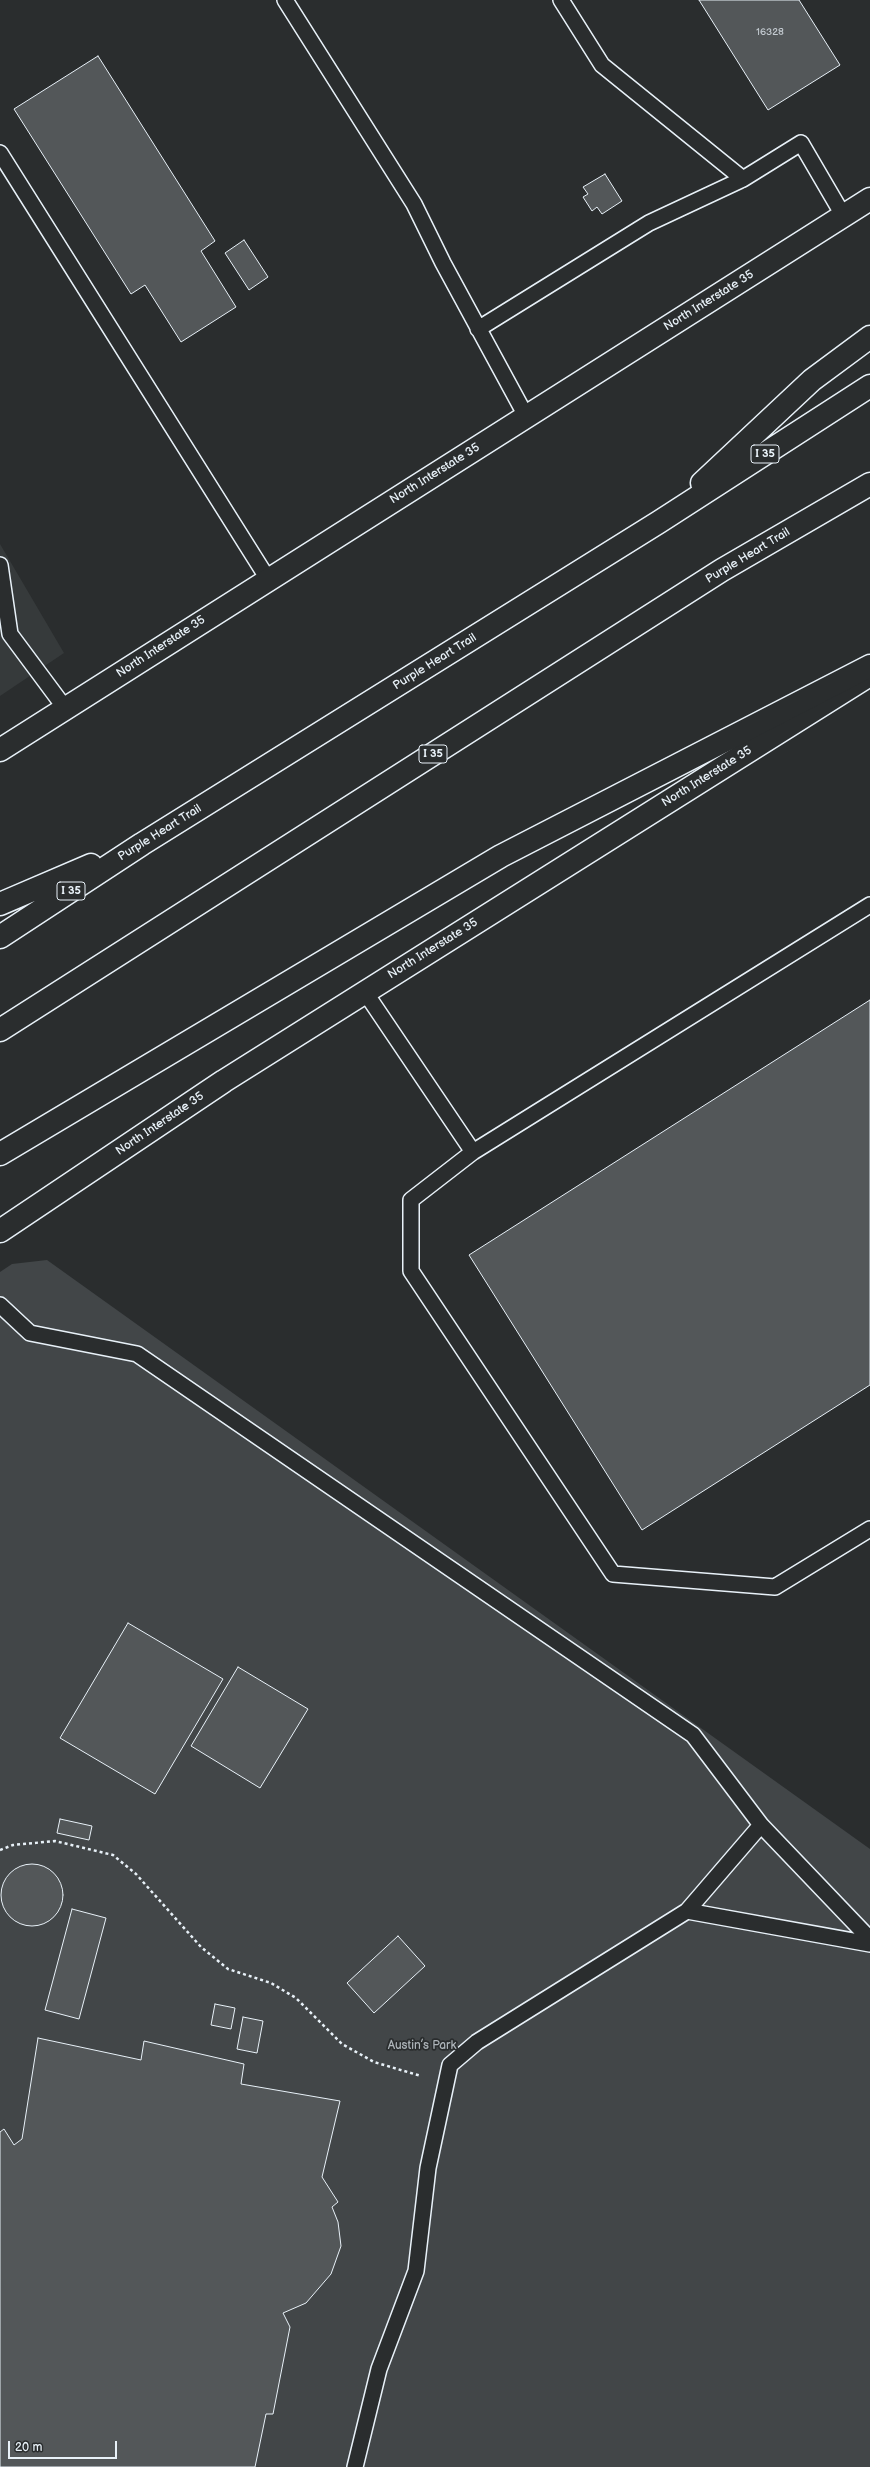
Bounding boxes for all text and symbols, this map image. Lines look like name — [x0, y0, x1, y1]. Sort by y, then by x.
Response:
house number: 16328 — [756, 26, 784, 38]
street label: North Interstate 35 — [661, 268, 757, 334]
street label: North Interstate 35 — [387, 441, 483, 507]
road number: I 35 — [751, 445, 779, 463]
street label: Purple Heart Trail — [703, 525, 793, 587]
street label: North Interstate 35 — [114, 613, 208, 681]
street label: Purple Heart Trail — [391, 631, 479, 693]
street label: North Interstate 35 — [659, 744, 755, 810]
road number: I 35 — [419, 745, 447, 763]
street label: Purple Heart Trail — [116, 802, 204, 864]
road number: I 35 — [57, 882, 85, 900]
street label: North Interstate 35 — [385, 916, 481, 982]
street label: North Interstate 35 — [113, 1089, 207, 1159]
park label: Austin’s Park — [388, 2039, 456, 2053]
scale bar — [10, 2433, 119, 2459]
text: 20 m — [15, 2440, 42, 2455]

